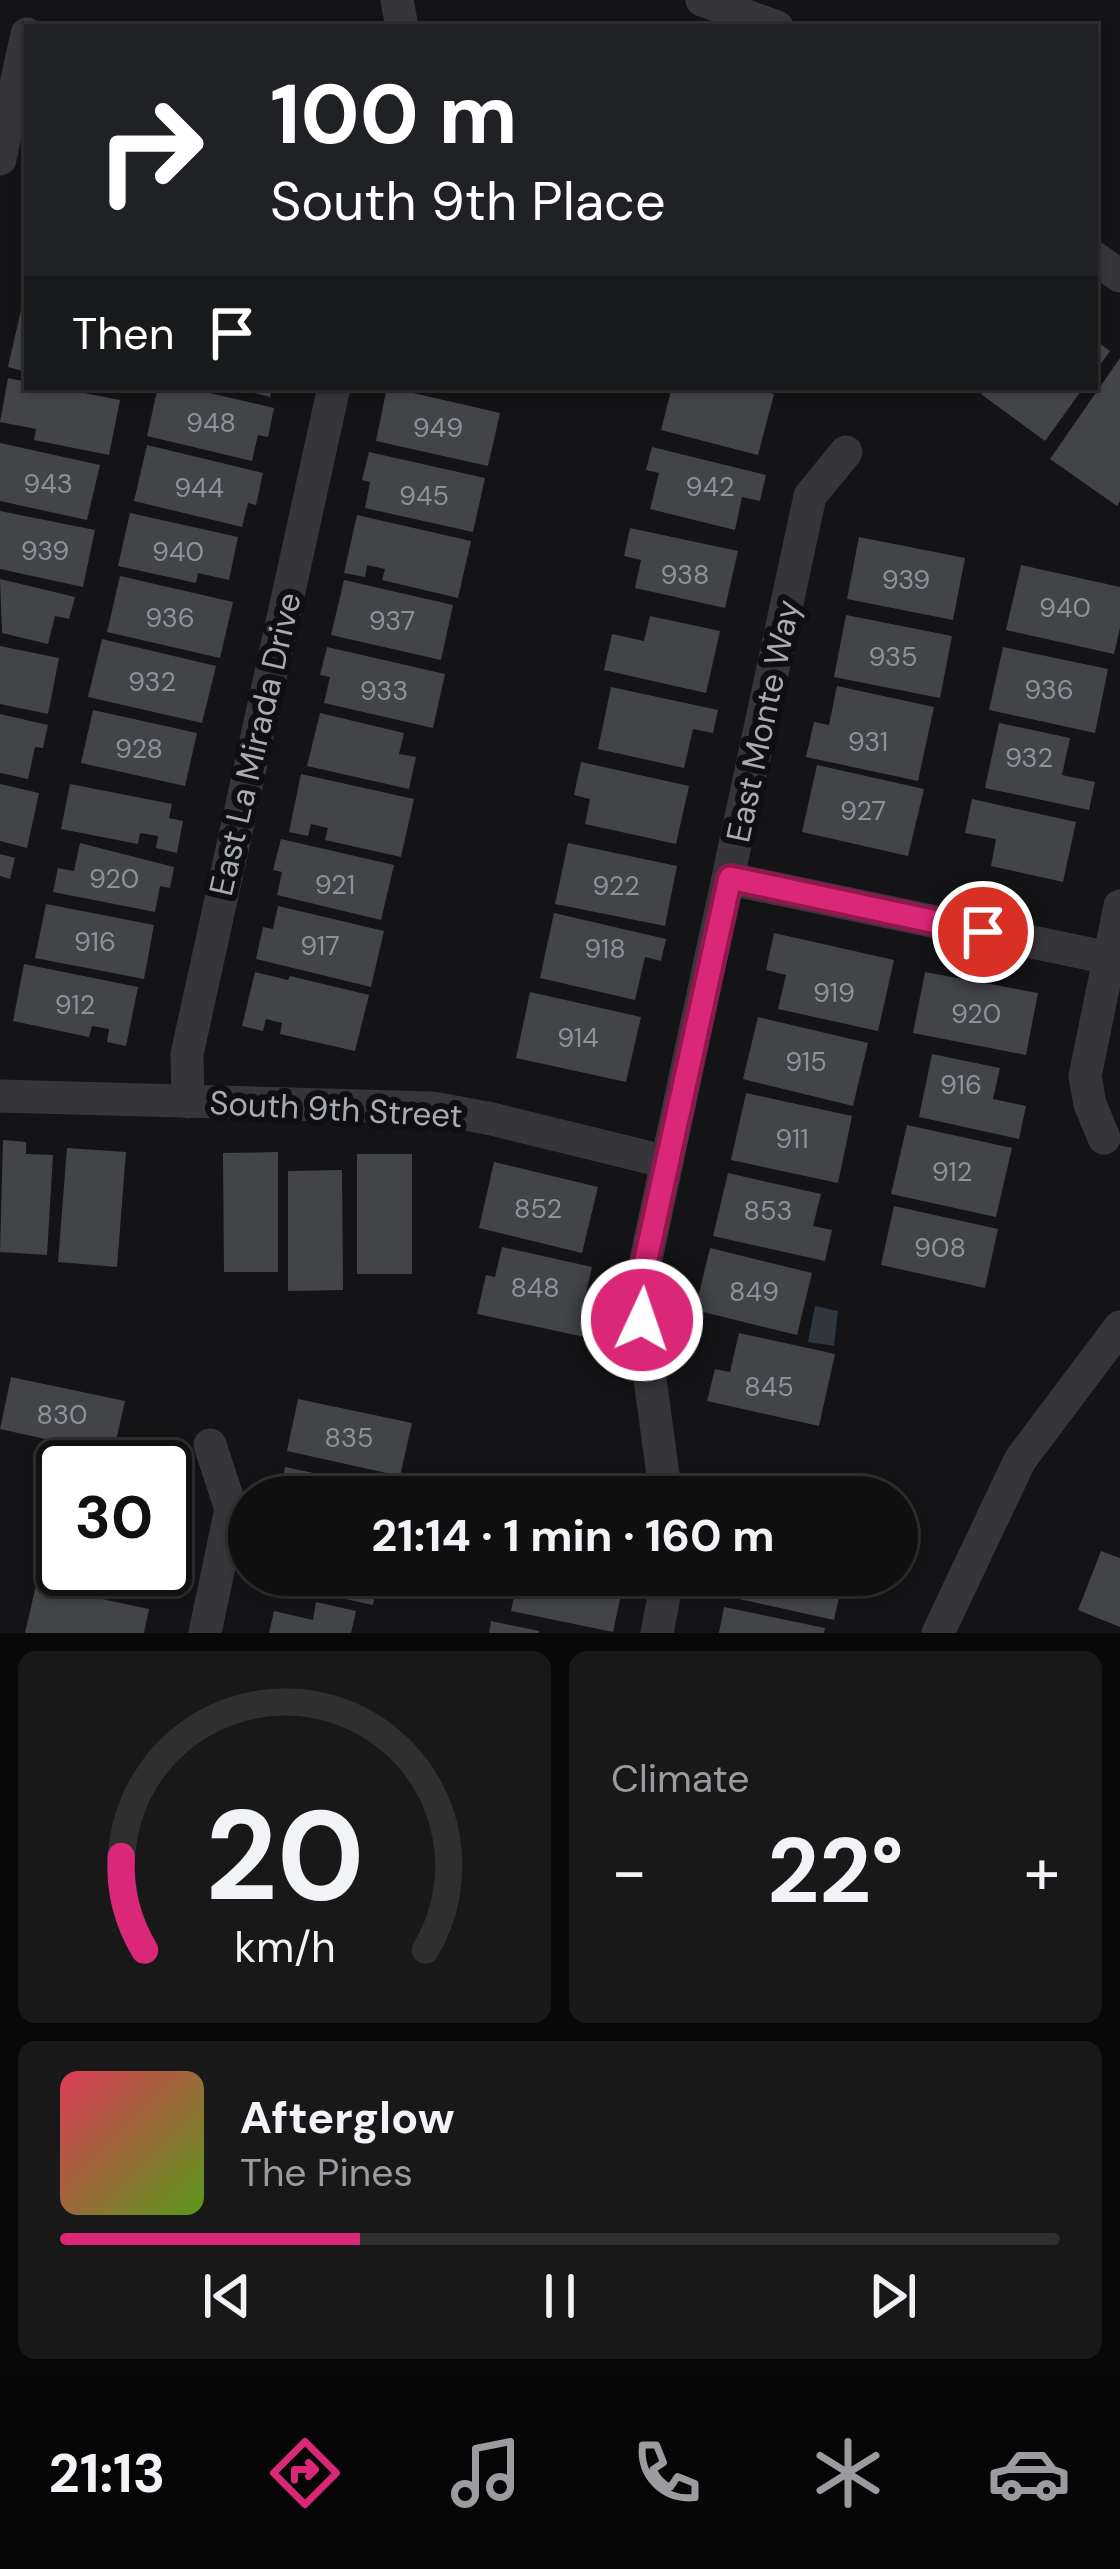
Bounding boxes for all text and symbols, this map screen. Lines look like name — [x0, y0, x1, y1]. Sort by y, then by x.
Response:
text: 100 m — [270, 60, 518, 169]
icon: right — [72, 72, 228, 228]
text: South 9th Place — [270, 166, 666, 237]
icon: arrive — [199, 300, 265, 366]
text: Then — [72, 304, 175, 363]
house number: 948 — [186, 405, 236, 440]
house number: 949 — [413, 410, 463, 445]
house number: 943 — [23, 466, 73, 501]
house number: 942 — [686, 469, 734, 504]
house number: 944 — [174, 470, 224, 505]
house number: 945 — [399, 478, 449, 513]
house number: 939 — [21, 533, 69, 568]
house number: 940 — [152, 534, 204, 569]
house number: 938 — [661, 557, 709, 592]
house number: 939 — [882, 562, 930, 597]
street label: East La Mirada Drive — [199, 588, 311, 900]
house number: 940 — [1039, 590, 1091, 625]
street label: East Monte Way — [716, 596, 810, 846]
house number: 936 — [145, 600, 195, 635]
house number: 937 — [369, 603, 415, 638]
house number: 935 — [869, 639, 917, 674]
house number: 932 — [128, 664, 176, 699]
house number: 936 — [1024, 672, 1074, 707]
house number: 933 — [360, 673, 408, 708]
house number: 931 — [848, 724, 888, 759]
house number: 928 — [115, 731, 163, 766]
house number: 932 — [1005, 740, 1053, 775]
house number: 927 — [840, 793, 886, 828]
house number: 920 — [89, 861, 139, 896]
house number: 921 — [315, 867, 355, 902]
house number: 922 — [592, 868, 640, 903]
pin — [932, 881, 1034, 983]
icon: arrive — [950, 899, 1016, 965]
house number: 916 — [74, 924, 116, 959]
house number: 917 — [300, 928, 340, 963]
house number: 918 — [584, 931, 626, 966]
house number: 919 — [813, 975, 855, 1010]
house number: 912 — [55, 987, 95, 1022]
house number: 920 — [951, 996, 1001, 1031]
house number: 914 — [557, 1020, 599, 1055]
house number: 915 — [785, 1044, 827, 1079]
house number: 916 — [940, 1067, 982, 1102]
street label: South 9th Street — [208, 1081, 464, 1137]
house number: 911 — [775, 1121, 809, 1156]
house number: 912 — [932, 1154, 972, 1189]
house number: 852 — [514, 1191, 562, 1226]
house number: 853 — [744, 1193, 792, 1228]
house number: 908 — [914, 1230, 966, 1265]
position arrow — [579, 1257, 705, 1383]
house number: 848 — [510, 1270, 560, 1305]
house number: 849 — [729, 1274, 779, 1309]
house number: 845 — [744, 1369, 794, 1404]
house number: 830 — [37, 1397, 87, 1432]
house number: 835 — [325, 1420, 373, 1455]
speed limit sign: 30 — [36, 1440, 192, 1596]
text: 21:14 · 1 min · 160 m — [371, 1506, 775, 1565]
text: Climate — [611, 1753, 749, 1804]
text: 20 — [205, 1775, 364, 1938]
text: 22° — [767, 1813, 904, 1930]
text: − — [611, 1829, 647, 1914]
text: + — [1024, 1829, 1060, 1914]
text: km/h — [234, 1919, 335, 1975]
text: Afterglow — [240, 2088, 455, 2147]
text: The Pines — [240, 2147, 413, 2198]
icon: previous — [194, 2263, 260, 2329]
icon: pause — [527, 2263, 593, 2329]
icon: next — [860, 2263, 926, 2329]
icon: directions — [263, 2431, 347, 2515]
icon: music — [444, 2431, 528, 2515]
icon: phone — [625, 2431, 709, 2515]
icon: climate — [806, 2431, 890, 2515]
icon: car — [987, 2431, 1071, 2515]
text: 21:13 — [49, 2438, 165, 2509]

